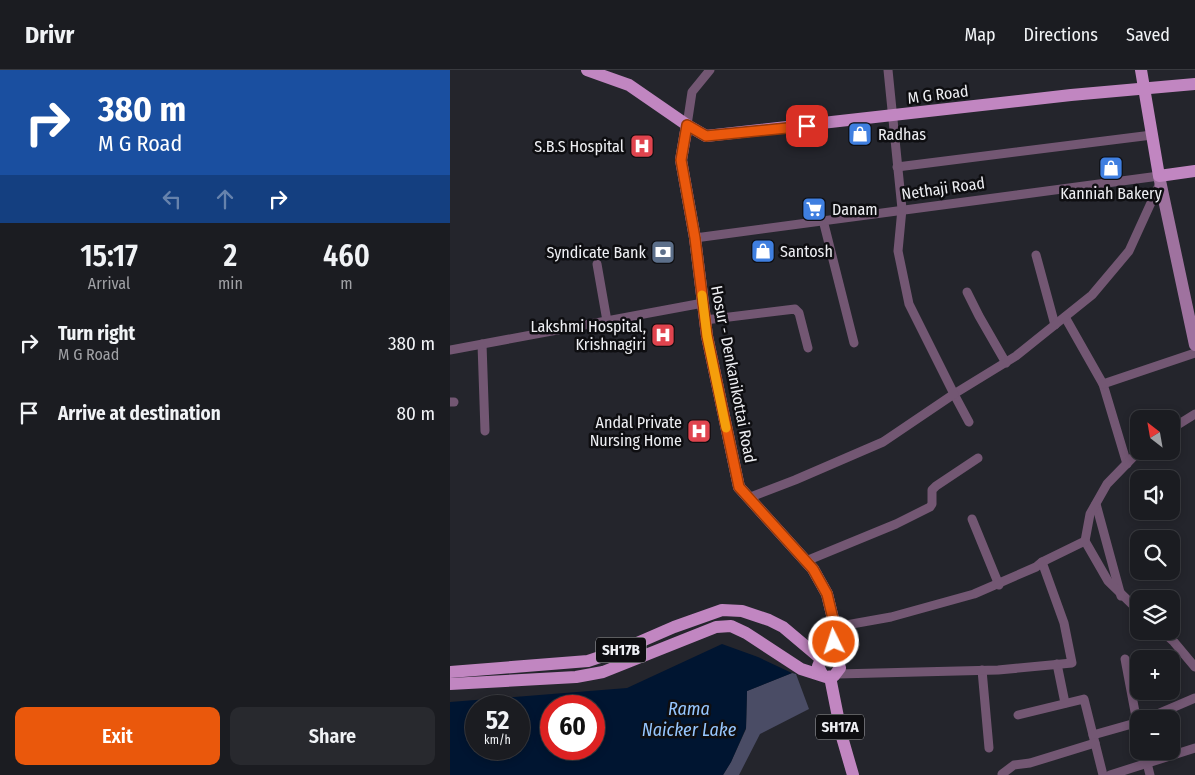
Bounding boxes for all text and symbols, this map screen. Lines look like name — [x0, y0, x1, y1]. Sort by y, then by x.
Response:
text: Drivr — [25, 21, 74, 49]
text: Map — [964, 24, 996, 46]
text: Directions — [1024, 24, 1098, 46]
text: Saved — [1126, 24, 1170, 46]
street label: M G Road — [907, 81, 970, 108]
text: 380 m — [98, 88, 186, 130]
icon: right — [15, 90, 80, 155]
pin — [786, 105, 828, 147]
icon: arrive — [793, 112, 821, 140]
shop icon: Radhas — [847, 121, 873, 147]
place label: Radhas — [878, 125, 926, 144]
text: M G Road — [98, 130, 182, 157]
hospital icon: S.B.S Hospital — [629, 133, 655, 159]
place label: S.B.S Hospital — [534, 137, 624, 156]
shop icon: Kanniah Bakery — [1098, 155, 1124, 181]
street label: Nethaji Road — [900, 173, 986, 204]
place label: Kanniah Bakery — [1060, 184, 1163, 203]
icon: left — [158, 185, 186, 213]
icon: ahead — [211, 185, 239, 213]
icon: right — [264, 185, 292, 213]
supermarket icon: Danam — [801, 196, 827, 222]
place label: Danam — [832, 200, 878, 219]
text: 15:17 — [80, 238, 138, 274]
text: 2 — [224, 238, 237, 274]
text: 460 — [323, 238, 370, 274]
shop icon: Santosh — [750, 238, 776, 264]
bank icon: Syndicate Bank — [650, 239, 676, 265]
place label: Santosh — [780, 242, 833, 261]
place label: Syndicate Bank — [546, 243, 647, 262]
text: Arrival — [88, 274, 130, 293]
text: min — [218, 274, 243, 293]
text: m — [340, 274, 353, 293]
street label: Hosur - Denkanikottai Road — [707, 284, 760, 464]
place label: Lakshmi Hospital, Krishnagiri — [531, 317, 646, 354]
text: Turn right — [58, 322, 135, 345]
hospital icon: Lakshmi Hospital, Krishnagiri — [650, 322, 676, 348]
icon: right — [15, 329, 43, 357]
text: 380 m — [388, 332, 435, 355]
text: M G Road — [58, 345, 119, 364]
icon: arrive — [15, 399, 43, 427]
text: Arrive at destination — [58, 402, 221, 425]
text: 80 m — [397, 402, 435, 425]
north arrow — [1130, 410, 1180, 460]
map controls — [1130, 410, 1180, 760]
place label: Andal Private Nursing Home — [590, 413, 682, 450]
hospital icon: Andal Private Nursing Home — [686, 418, 712, 444]
button: sound — [1130, 470, 1180, 520]
button: search — [1130, 530, 1180, 580]
button: layers — [1130, 590, 1180, 640]
position arrow — [807, 615, 859, 667]
road number: SH17B — [596, 638, 646, 662]
button: + — [1130, 650, 1180, 700]
speed limit sign: 60 — [540, 695, 605, 760]
water label: Rama Naicker Lake — [642, 698, 737, 741]
text: 52 — [486, 706, 509, 736]
button: Exit — [15, 707, 220, 765]
button: Share — [230, 707, 435, 765]
button: − — [1130, 710, 1180, 760]
road number: SH17A — [816, 714, 864, 740]
text: km/h — [484, 733, 511, 747]

